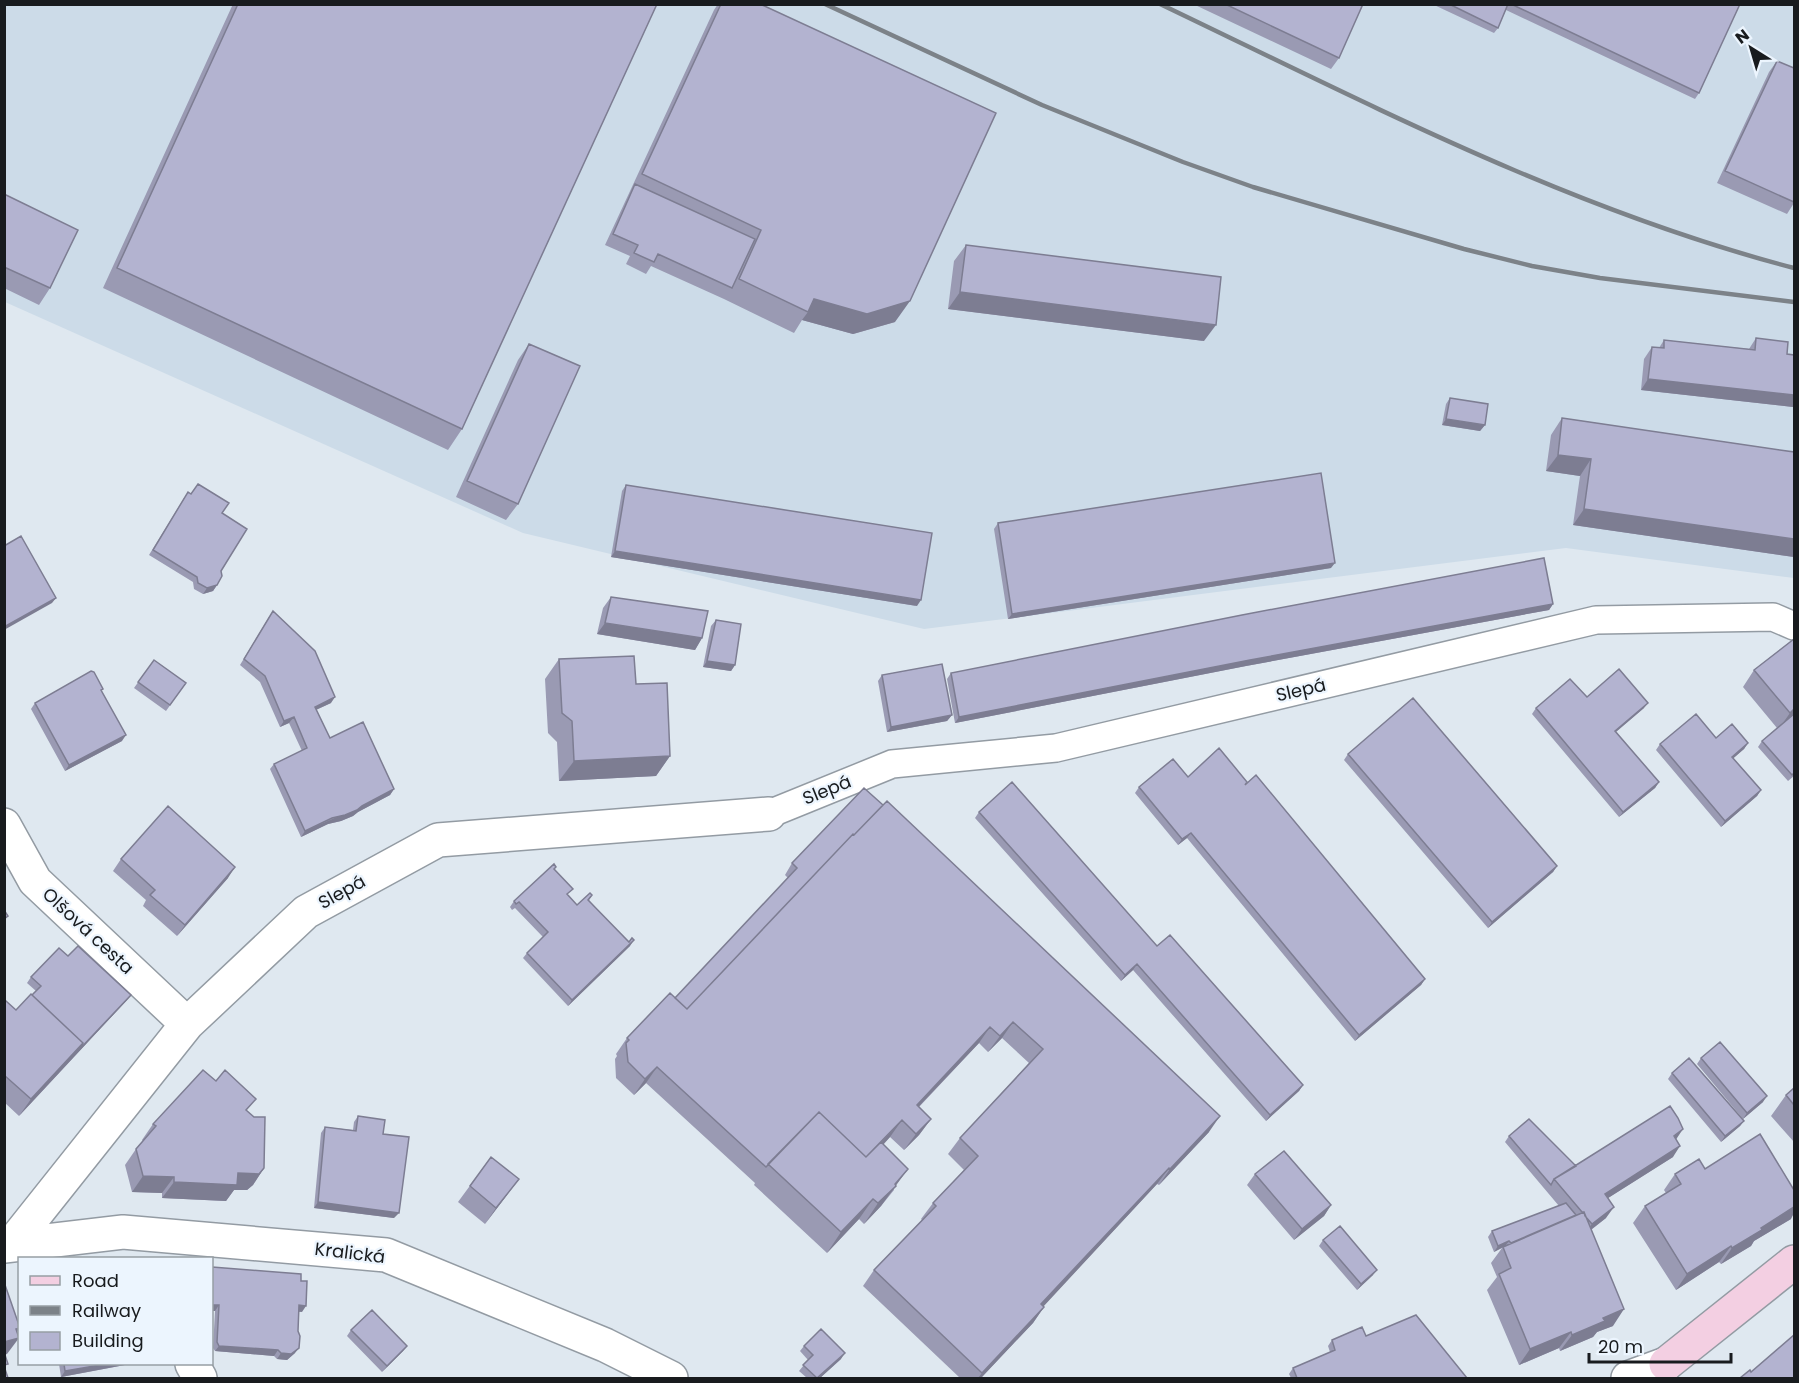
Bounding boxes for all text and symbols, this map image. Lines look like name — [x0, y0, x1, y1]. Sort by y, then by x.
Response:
north arrow — [1721, 18, 1781, 78]
text: N — [1731, 24, 1754, 49]
street label: Slepá — [1273, 672, 1328, 707]
street label: Slepá — [799, 768, 855, 811]
street label: Slepá — [314, 868, 370, 915]
street label: Olšová cesta — [37, 882, 140, 980]
street label: Kralická — [313, 1236, 387, 1269]
legend — [18, 1257, 213, 1365]
text: Road — [72, 1268, 119, 1293]
text: Railway — [72, 1298, 141, 1323]
scale bar — [1589, 1326, 1732, 1364]
text: Building — [72, 1328, 144, 1353]
text: 20 m — [1598, 1334, 1643, 1359]

